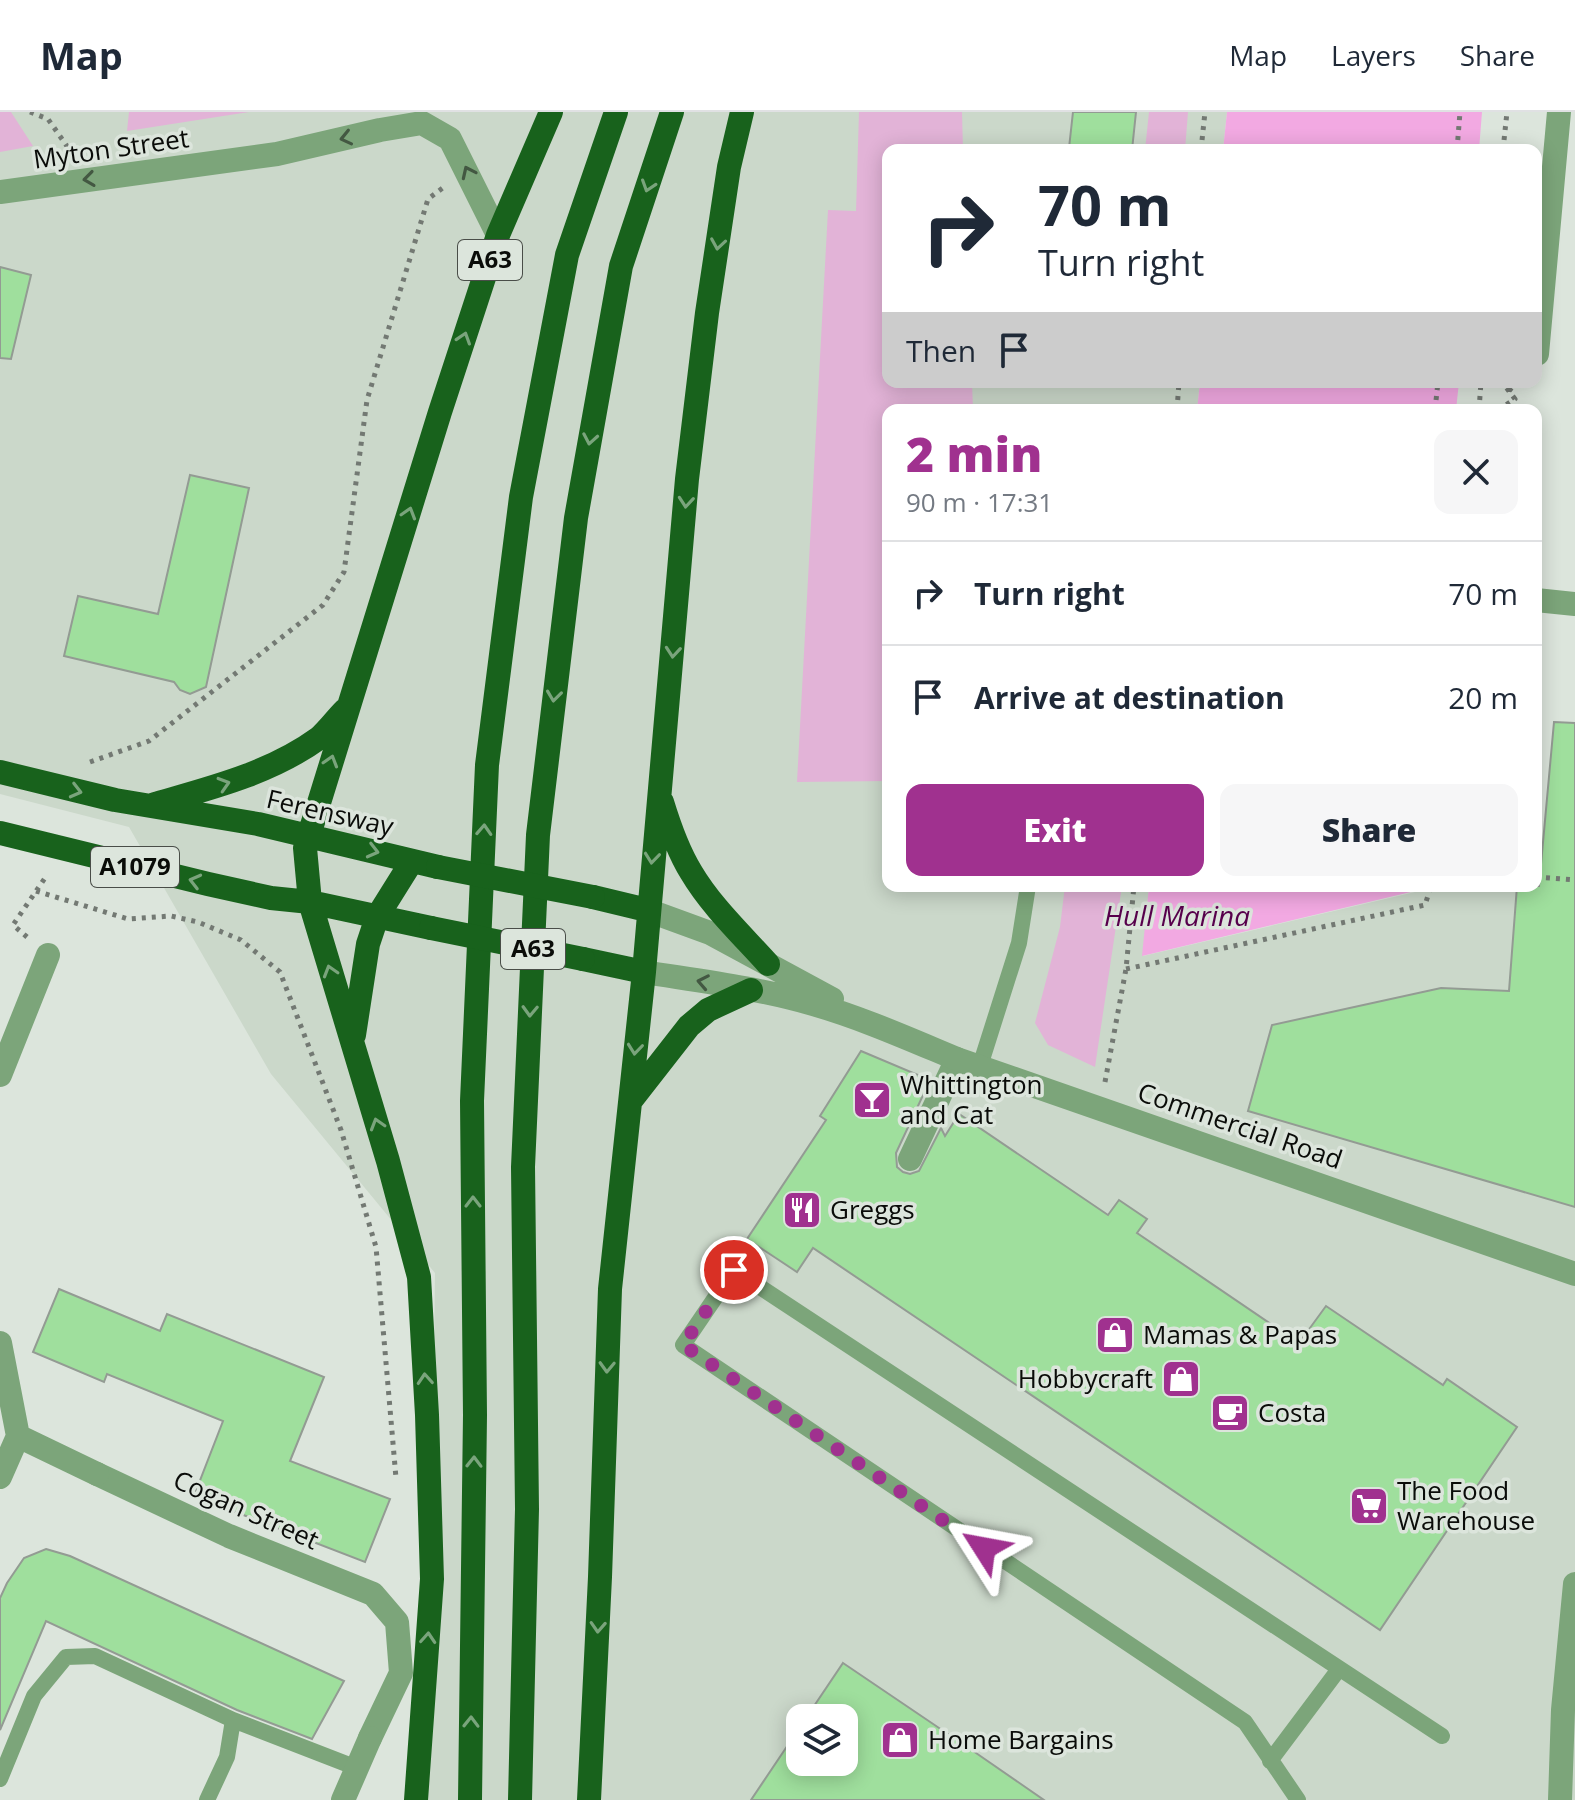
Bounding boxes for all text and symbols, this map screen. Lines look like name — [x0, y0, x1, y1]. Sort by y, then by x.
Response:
text: Map — [40, 29, 123, 81]
text: Map — [1229, 36, 1287, 74]
text: Layers — [1331, 36, 1416, 74]
text: Share — [1460, 36, 1535, 74]
street label: Myton Street — [31, 119, 191, 177]
one-way arrow — [339, 129, 353, 146]
one-way arrow — [462, 166, 478, 180]
text: 70 m — [1038, 166, 1172, 242]
one-way arrow — [83, 170, 96, 187]
icon: right — [906, 176, 1010, 280]
one-way arrow — [641, 178, 657, 192]
one-way arrow — [710, 237, 727, 251]
text: Turn right — [1038, 238, 1204, 287]
road number: A63 — [458, 240, 522, 280]
icon: arrive — [992, 328, 1036, 372]
text: Then — [906, 330, 976, 371]
one-way arrow — [455, 332, 471, 345]
text: 2 min — [906, 421, 1042, 486]
button: close — [1434, 430, 1518, 514]
one-way arrow — [583, 432, 600, 446]
text: 90 m · 17:31 — [906, 484, 1053, 520]
one-way arrow — [677, 496, 694, 509]
one-way arrow — [399, 506, 415, 520]
icon: right — [906, 571, 950, 615]
text: Turn right — [974, 573, 1125, 614]
text: 70 m — [1448, 573, 1518, 614]
one-way arrow — [664, 646, 681, 659]
icon: arrive — [906, 675, 950, 719]
text: Arrive at destination — [974, 677, 1285, 718]
text: 20 m — [1448, 677, 1518, 718]
one-way arrow — [546, 690, 563, 703]
one-way arrow — [322, 755, 338, 769]
one-way arrow — [217, 777, 230, 793]
street label: Ferensway — [263, 780, 398, 844]
one-way arrow — [68, 781, 82, 798]
button: Exit — [906, 784, 1204, 876]
button: Share — [1220, 784, 1518, 876]
one-way arrow — [476, 823, 493, 836]
one-way arrow — [366, 842, 380, 859]
road number: A1079 — [91, 847, 179, 887]
one-way arrow — [644, 852, 661, 865]
one-way arrow — [189, 874, 203, 891]
water label: Hull Marina — [1104, 896, 1250, 934]
road number: A63 — [501, 929, 565, 969]
one-way arrow — [323, 964, 339, 978]
one-way arrow — [697, 975, 710, 992]
one-way arrow — [522, 1005, 539, 1018]
one-way arrow — [627, 1043, 644, 1056]
place label: Whittington and Cat — [900, 1066, 1043, 1132]
street label: Commercial Road — [1133, 1073, 1347, 1177]
bar icon: Whittington and Cat — [851, 1079, 893, 1121]
one-way arrow — [370, 1118, 386, 1132]
restaurant icon: Greggs — [781, 1189, 823, 1231]
place label: Greggs — [830, 1191, 915, 1227]
one-way arrow — [464, 1195, 482, 1208]
pin — [700, 1236, 768, 1304]
icon: arrive — [712, 1248, 756, 1292]
shop icon: Mamas & Papas — [1094, 1314, 1136, 1356]
place label: Mamas & Papas — [1143, 1316, 1337, 1352]
shop icon: Hobbycraft — [1160, 1358, 1202, 1400]
place label: Hobbycraft — [1018, 1360, 1153, 1396]
one-way arrow — [599, 1361, 616, 1374]
one-way arrow — [417, 1372, 434, 1385]
cafe icon: Costa — [1209, 1392, 1251, 1434]
place label: Costa — [1258, 1394, 1326, 1430]
one-way arrow — [465, 1455, 483, 1468]
street label: Cogan Street — [168, 1461, 325, 1557]
place label: The Food Warehouse — [1397, 1472, 1535, 1538]
supermarket icon: The Food Warehouse — [1348, 1485, 1390, 1527]
position arrow — [942, 1506, 1026, 1590]
one-way arrow — [590, 1621, 607, 1634]
one-way arrow — [419, 1631, 436, 1644]
map controls — [786, 1704, 858, 1776]
button: layers — [786, 1704, 858, 1776]
one-way arrow — [462, 1715, 480, 1728]
shop icon: Home Bargains — [879, 1719, 921, 1761]
place label: Home Bargains — [928, 1721, 1114, 1757]

